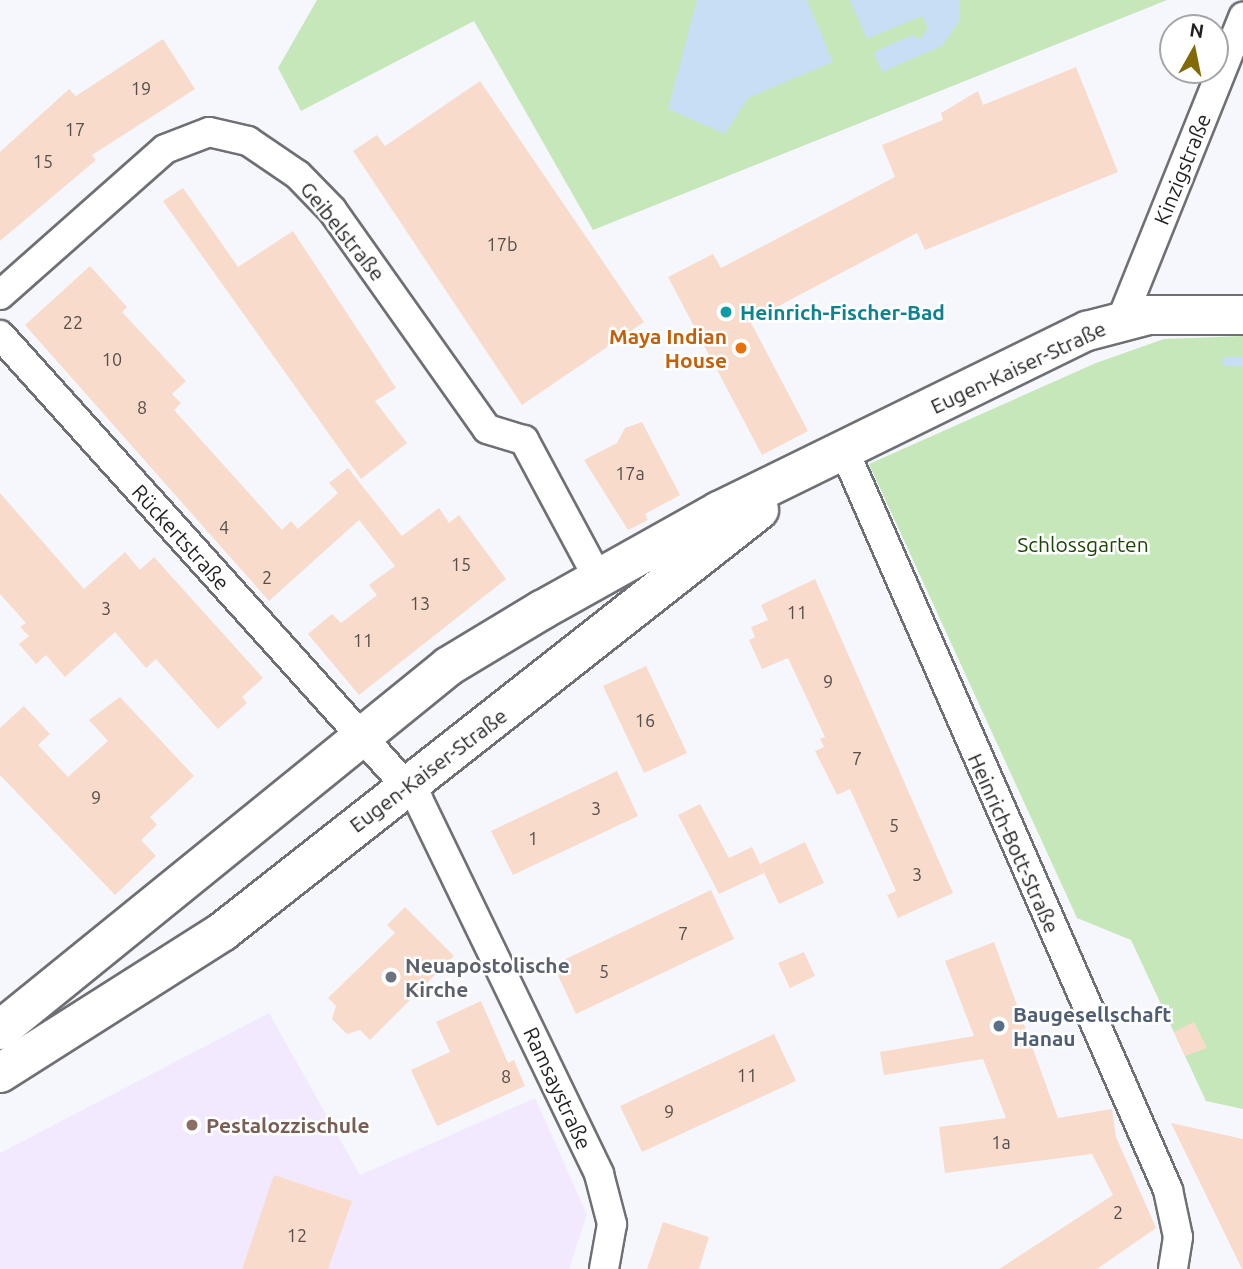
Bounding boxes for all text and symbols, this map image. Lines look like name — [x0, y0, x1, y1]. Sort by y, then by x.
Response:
north arrow — [1159, 14, 1229, 84]
text: N — [1188, 18, 1206, 42]
house number: 19 — [131, 77, 151, 99]
street label: Kinzigstraße — [1148, 110, 1216, 228]
house number: 17 — [65, 118, 85, 140]
house number: 15 — [33, 150, 53, 172]
street label: Geibelstraße — [295, 176, 391, 286]
house number: 17b — [487, 233, 517, 255]
place label: Heinrich-Fischer-Bad — [740, 299, 945, 325]
marker: Heinrich-Fischer-Bad — [718, 304, 734, 320]
house number: 22 — [63, 311, 83, 333]
street label: Eugen-Kaiser-Straße — [926, 315, 1110, 419]
place label: Maya Indian House — [609, 323, 727, 373]
marker: Maya Indian House — [733, 340, 749, 356]
house number: 10 — [102, 348, 122, 370]
house number: 8 — [137, 396, 147, 418]
house number: 17a — [615, 462, 645, 484]
street label: Rückertstraße — [127, 479, 235, 595]
house number: 4 — [219, 516, 229, 538]
park label: Schlossgarten — [1017, 531, 1149, 557]
house number: 15 — [451, 553, 471, 575]
house number: 2 — [262, 566, 272, 588]
house number: 13 — [410, 592, 430, 614]
house number: 3 — [101, 597, 111, 619]
house number: 11 — [787, 601, 807, 623]
house number: 11 — [353, 629, 373, 651]
house number: 9 — [823, 670, 833, 692]
street label: Eugen-Kaiser-Straße — [344, 703, 512, 837]
house number: 16 — [635, 709, 655, 731]
house number: 7 — [852, 747, 862, 769]
street label: Heinrich-Bott-Straße — [963, 749, 1065, 937]
house number: 9 — [91, 786, 101, 808]
house number: 3 — [591, 797, 601, 819]
house number: 5 — [889, 814, 899, 836]
house number: 1 — [528, 827, 538, 849]
house number: 3 — [912, 863, 922, 885]
house number: 7 — [678, 922, 688, 944]
place label: Neuapostolische Kirche — [405, 952, 570, 1002]
house number: 5 — [599, 960, 609, 982]
marker: Neuapostolische Kirche — [383, 969, 399, 985]
place label: Baugesellschaft Hanau — [1013, 1001, 1171, 1051]
marker: Baugesellschaft Hanau — [991, 1018, 1007, 1034]
street label: Ramsaystraße — [519, 1023, 597, 1153]
house number: 11 — [737, 1064, 757, 1086]
house number: 8 — [501, 1065, 511, 1087]
house number: 9 — [664, 1100, 674, 1122]
place label: Pestalozzischule — [206, 1112, 370, 1138]
marker: Pestalozzischule — [184, 1117, 200, 1133]
house number: 1a — [991, 1131, 1011, 1153]
house number: 2 — [1113, 1201, 1123, 1223]
house number: 12 — [287, 1224, 307, 1246]

